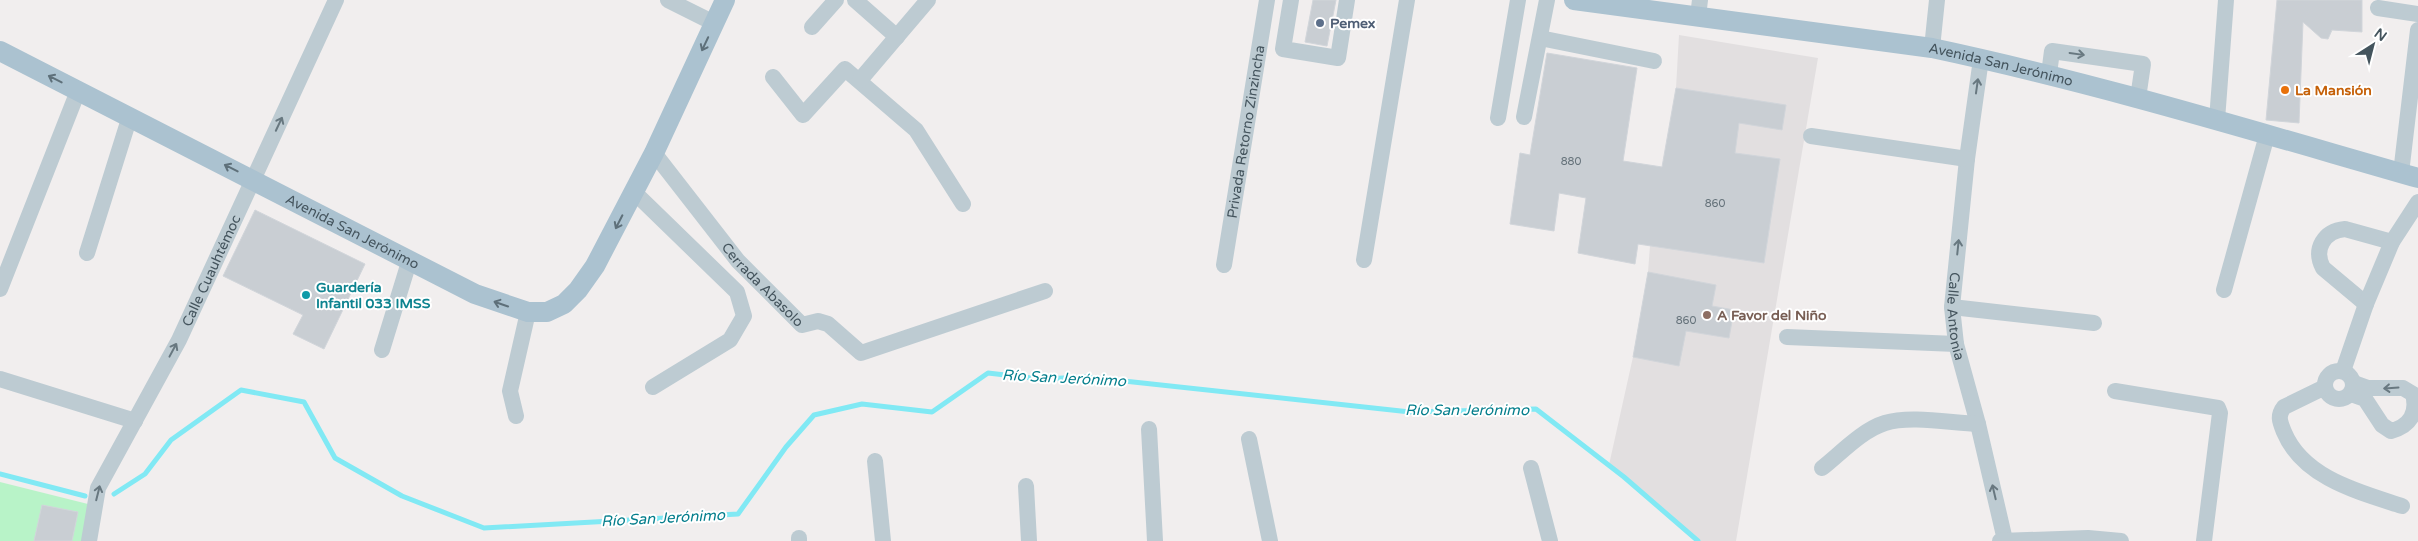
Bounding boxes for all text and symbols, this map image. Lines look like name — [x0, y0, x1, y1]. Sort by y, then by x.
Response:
place label: Pemex — [1330, 15, 1376, 32]
marker: Pemex — [1314, 17, 1326, 29]
north arrow — [2348, 20, 2398, 70]
text: N — [2371, 25, 2390, 45]
one-way arrow — [699, 36, 709, 51]
street label: Avenida San Jerónimo — [1927, 39, 2075, 89]
street label: Privada Retorno Zinzincha — [1223, 44, 1268, 220]
one-way arrow — [2069, 50, 2085, 60]
one-way arrow — [48, 74, 63, 83]
one-way arrow — [1973, 78, 1983, 94]
place label: La Mansión — [2295, 82, 2372, 99]
marker: La Mansión — [2279, 84, 2291, 96]
one-way arrow — [275, 116, 285, 131]
house number: 880 — [1561, 155, 1581, 168]
one-way arrow — [224, 162, 239, 172]
street label: Avenida San Jerónimo — [283, 190, 422, 273]
house number: 860 — [1705, 197, 1725, 210]
street label: Calle Cuauhtémoc — [178, 212, 244, 329]
one-way arrow — [614, 214, 623, 229]
street label: Cerrada Abasolo — [718, 239, 807, 330]
one-way arrow — [1953, 240, 1963, 256]
street label: Calle Antonia — [1943, 271, 1969, 362]
place label: Guardería Infantil 033 IMSS — [316, 279, 431, 312]
marker: Guardería Infantil 033 IMSS — [300, 289, 312, 301]
one-way arrow — [494, 299, 509, 308]
place label: A Favor del Niño — [1717, 307, 1827, 324]
marker: A Favor del Niño — [1701, 309, 1713, 321]
house number: 860 — [1676, 314, 1696, 327]
one-way arrow — [169, 343, 178, 358]
water label: Río San Jerónimo — [1002, 366, 1127, 390]
one-way arrow — [2384, 383, 2400, 393]
water label: Río San Jerónimo — [1405, 401, 1530, 419]
one-way arrow — [1989, 485, 1998, 501]
one-way arrow — [93, 486, 103, 502]
water label: Río San Jerónimo — [601, 506, 726, 530]

